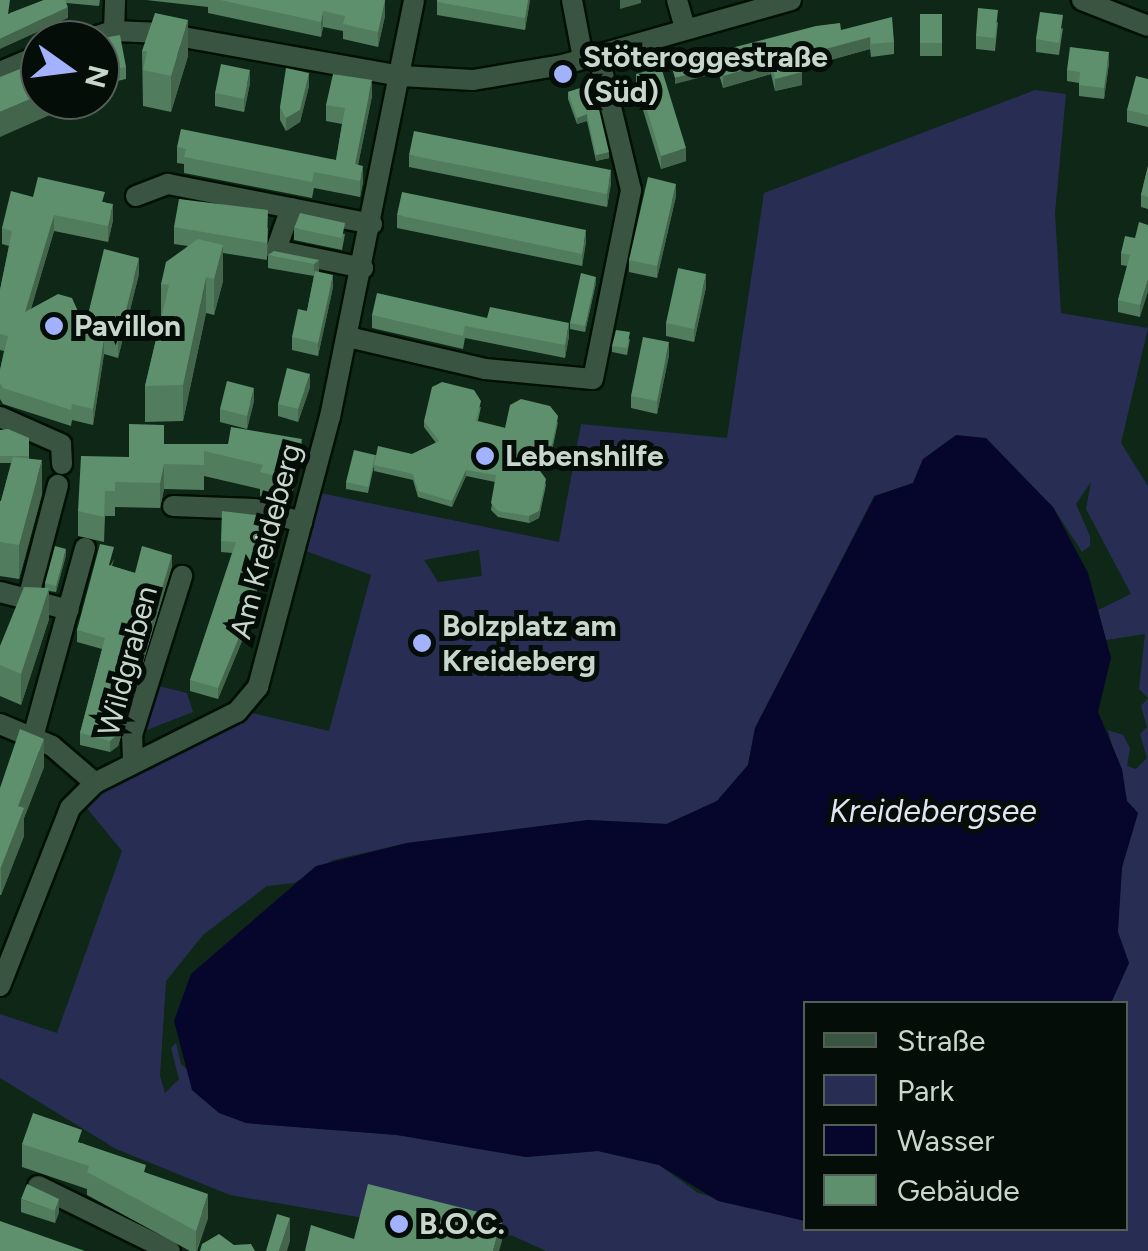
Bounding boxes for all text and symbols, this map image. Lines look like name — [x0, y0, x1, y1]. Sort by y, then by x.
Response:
north arrow — [20, 20, 120, 120]
place label: Stöteroggestraße (Süd) — [583, 39, 828, 110]
text: N — [78, 62, 116, 91]
marker: Stöteroggestraße (Süd) — [552, 63, 574, 85]
place label: Pavillon — [74, 308, 181, 344]
marker: Pavillon — [43, 315, 65, 337]
place label: Lebenshilfe — [505, 438, 664, 474]
street label: Am Kreideberg — [223, 439, 309, 643]
marker: Lebenshilfe — [474, 445, 496, 467]
street label: Wildgraben — [91, 582, 165, 740]
place label: Bolzplatz am Kreideberg — [442, 608, 617, 678]
marker: Bolzplatz am Kreideberg — [411, 632, 433, 654]
water label: Kreidebergsee — [829, 792, 1037, 830]
legend — [803, 1001, 1128, 1231]
text: Straße — [897, 1022, 986, 1059]
text: Park — [897, 1072, 954, 1109]
text: Wasser — [897, 1122, 994, 1159]
text: Gebäude — [897, 1172, 1020, 1209]
place label: B.O.C. — [419, 1206, 505, 1242]
marker: B.O.C. — [388, 1213, 410, 1235]

